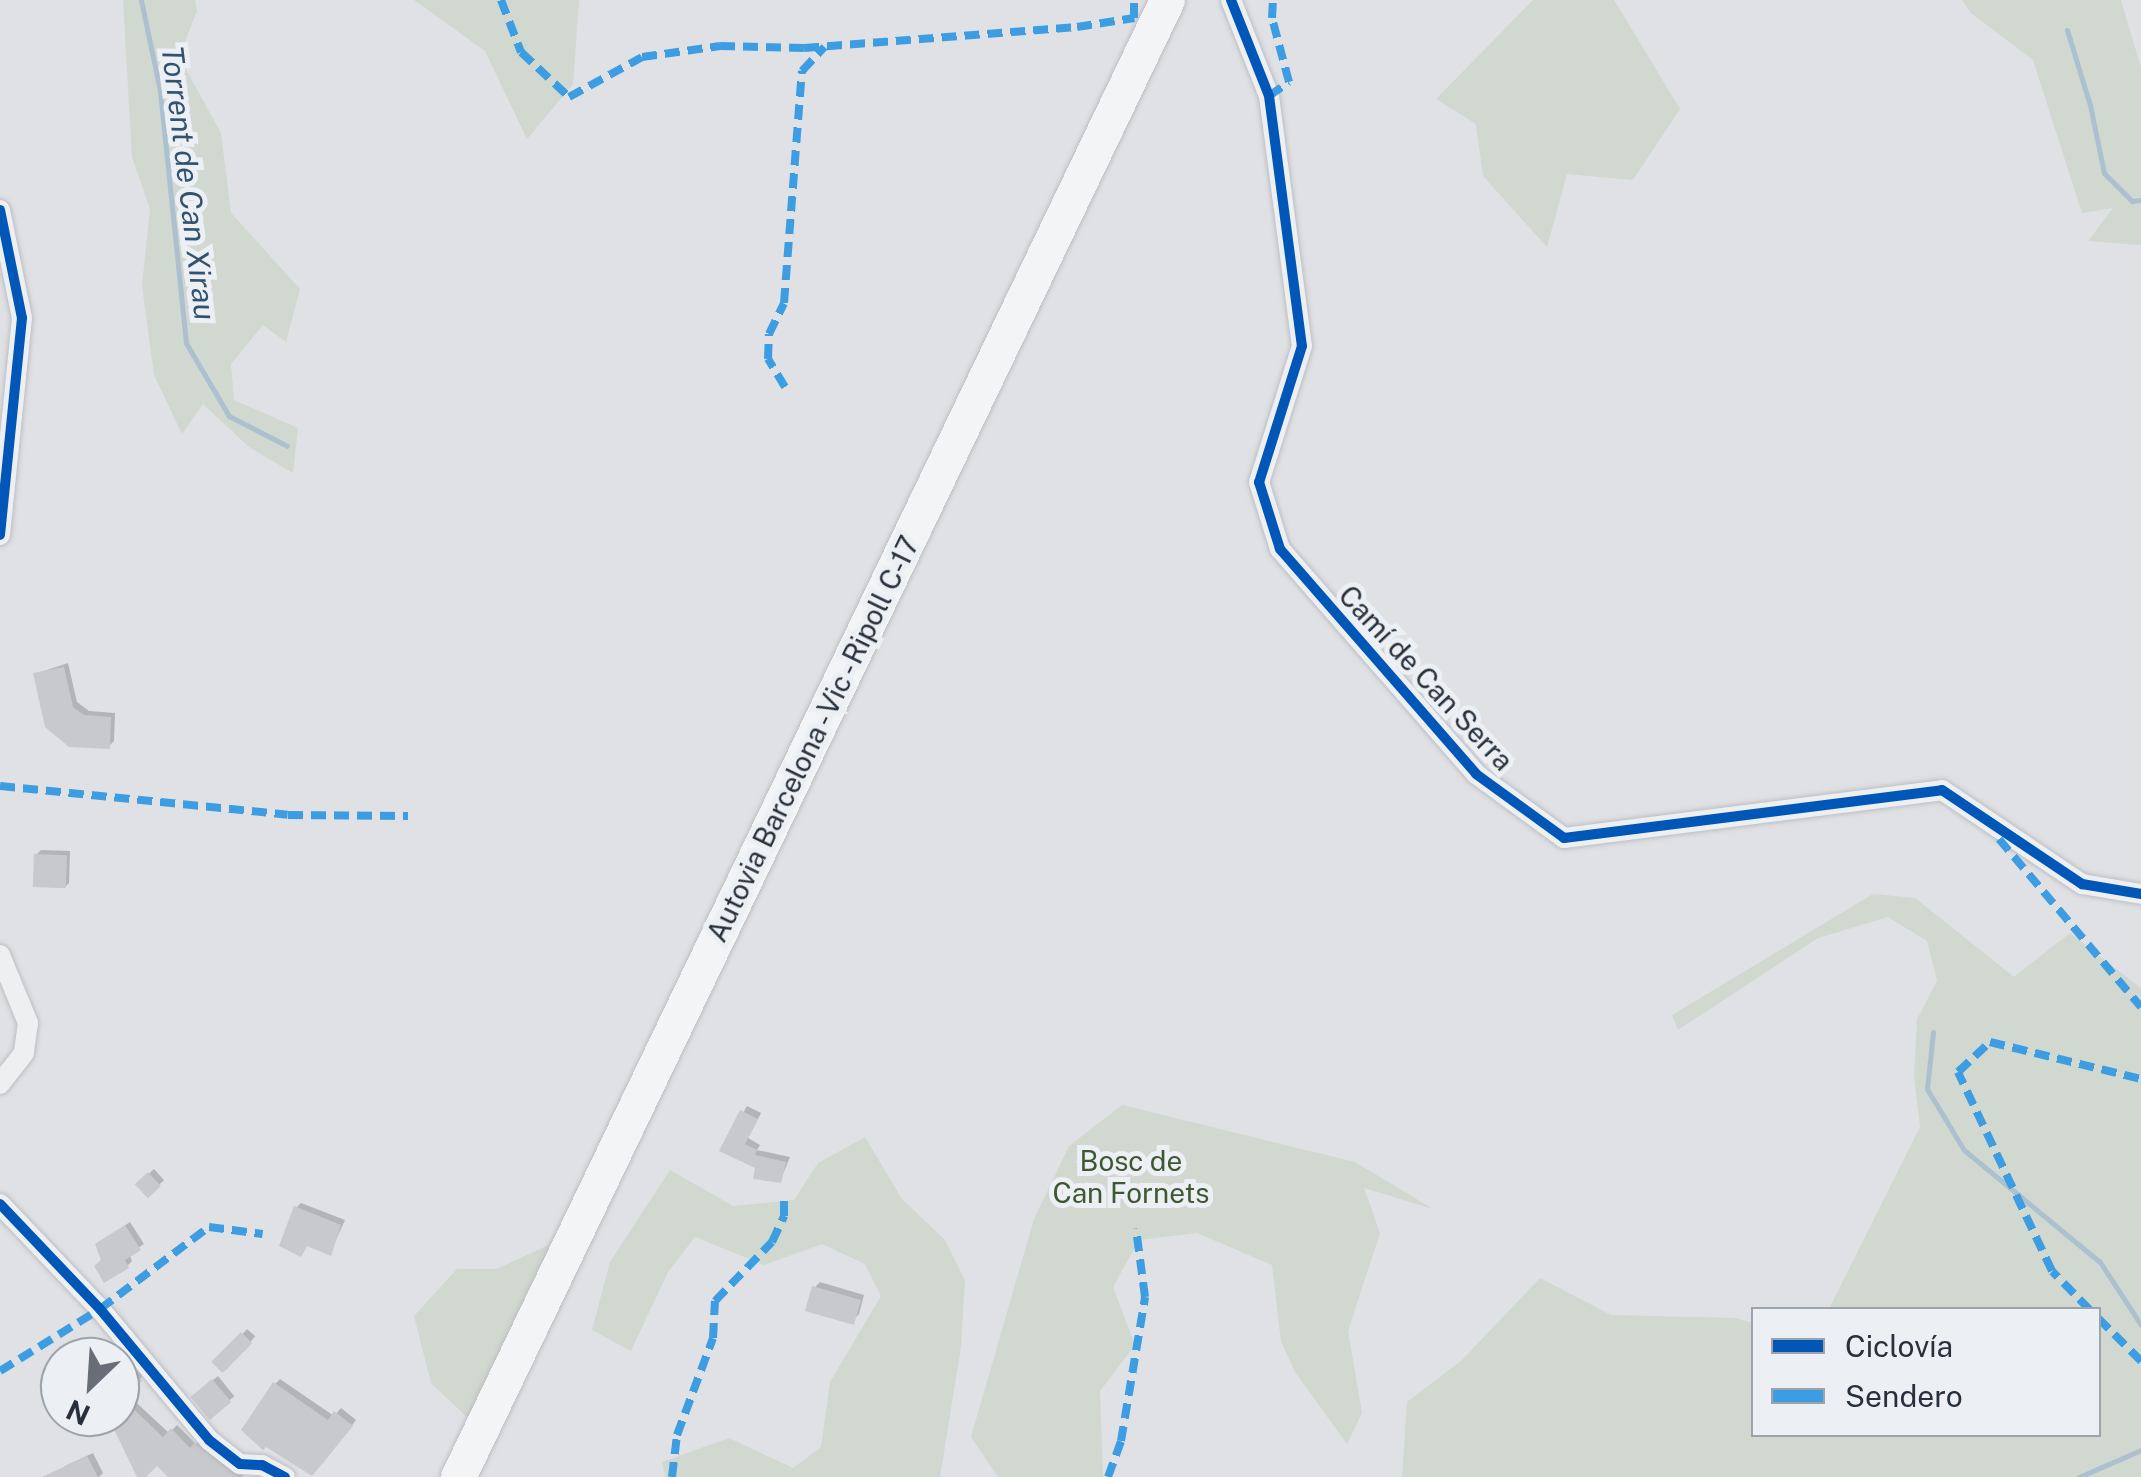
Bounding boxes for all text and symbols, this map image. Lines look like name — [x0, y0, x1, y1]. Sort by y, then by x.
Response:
water label: Torrent de Can Xirau — [154, 44, 224, 322]
street label: Autovia Barcelona - Vic - Ripoll C-17 — [696, 523, 930, 955]
street label: Camí de Can Serra — [1332, 579, 1520, 777]
park label: Bosc de Can Fornets — [1053, 1144, 1209, 1210]
legend — [1751, 1307, 2101, 1437]
text: Ciclovía — [1845, 1328, 1953, 1364]
north arrow — [40, 1337, 140, 1437]
text: Sendero — [1845, 1378, 1963, 1414]
text: N — [61, 1393, 95, 1432]

